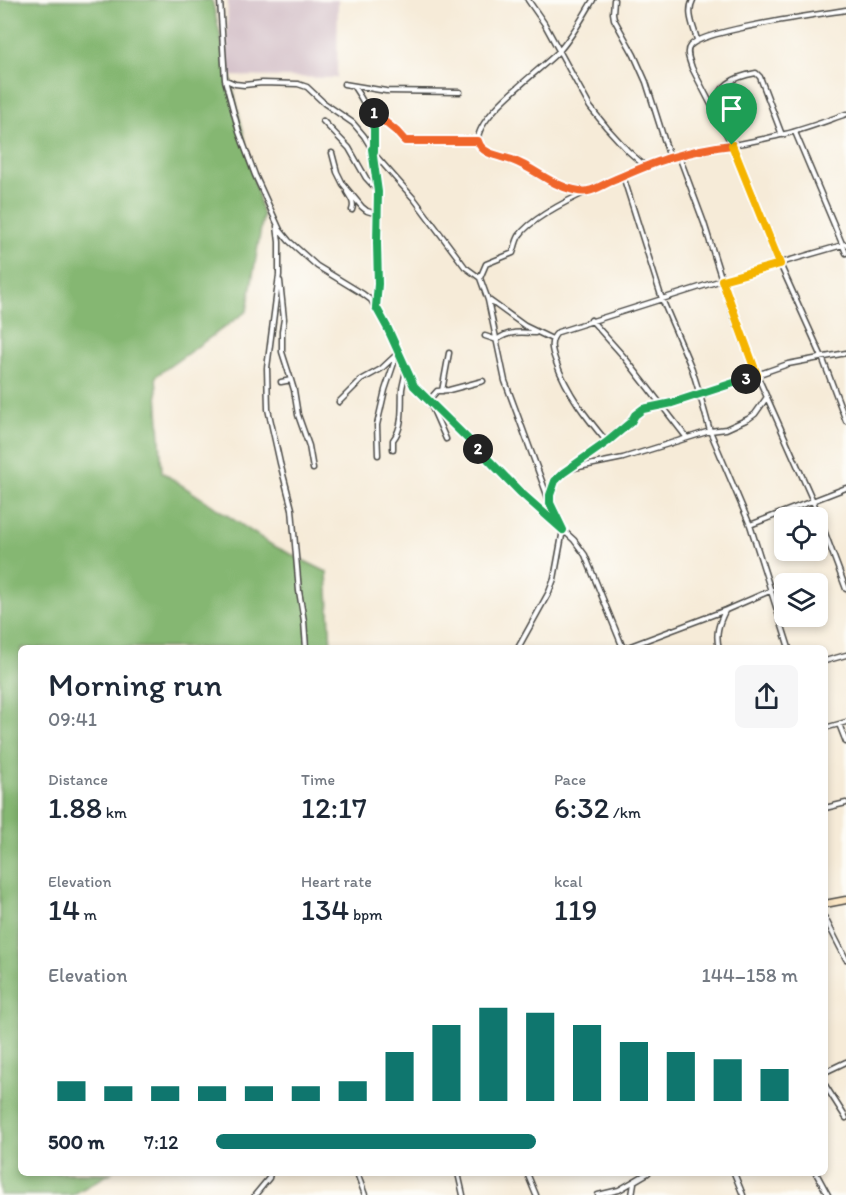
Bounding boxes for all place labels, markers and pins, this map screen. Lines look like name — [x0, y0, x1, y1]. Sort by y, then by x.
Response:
pin — [706, 83, 757, 145]
pin: 1 — [359, 98, 389, 128]
pin: 3 — [731, 364, 761, 394]
pin: 2 — [463, 434, 493, 464]

